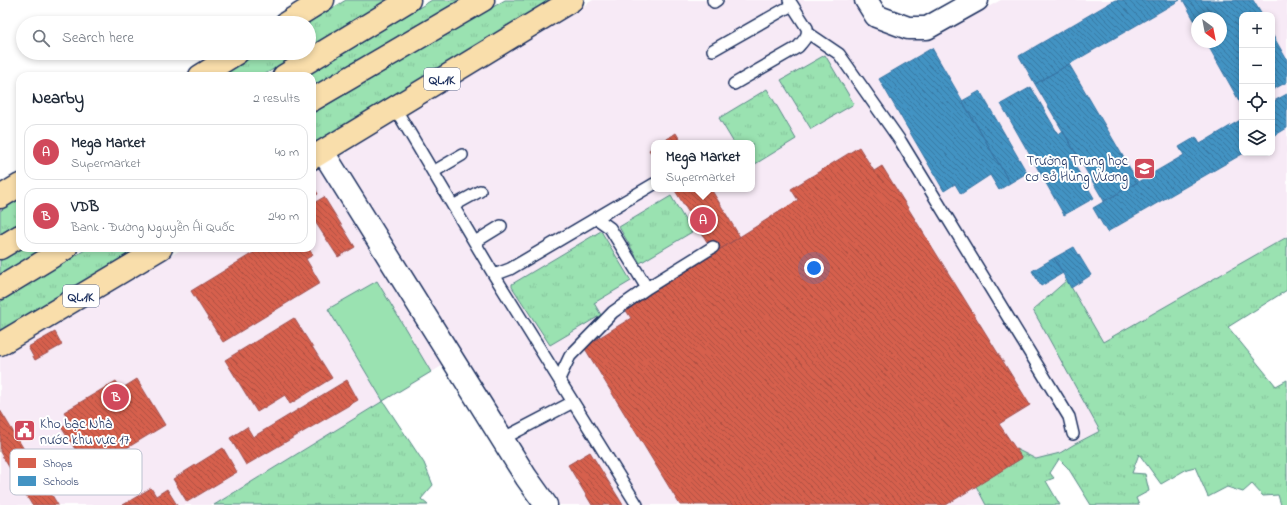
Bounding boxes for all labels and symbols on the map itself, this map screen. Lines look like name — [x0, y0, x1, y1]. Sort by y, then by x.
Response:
north arrow — [1191, 12, 1227, 48]
road number: QL.1K — [424, 68, 460, 90]
place label: Trường Trung học cơ sở Hùng Vương — [1025, 151, 1129, 189]
school or university icon: Trường Trung học cơ sở Hùng Vương — [1131, 155, 1157, 181]
pin: A — [690, 205, 716, 235]
your location — [804, 258, 824, 278]
road number: QL.1K — [63, 285, 99, 307]
pin: B — [103, 382, 129, 412]
place label: Kho bạc Nhà nước khu vực 17 — [40, 414, 130, 451]
public building icon: Kho bạc Nhà nước khu vực 17 — [11, 418, 37, 444]
legend — [10, 449, 142, 495]
text: Shops — [43, 456, 73, 472]
text: Schools — [43, 474, 79, 490]

